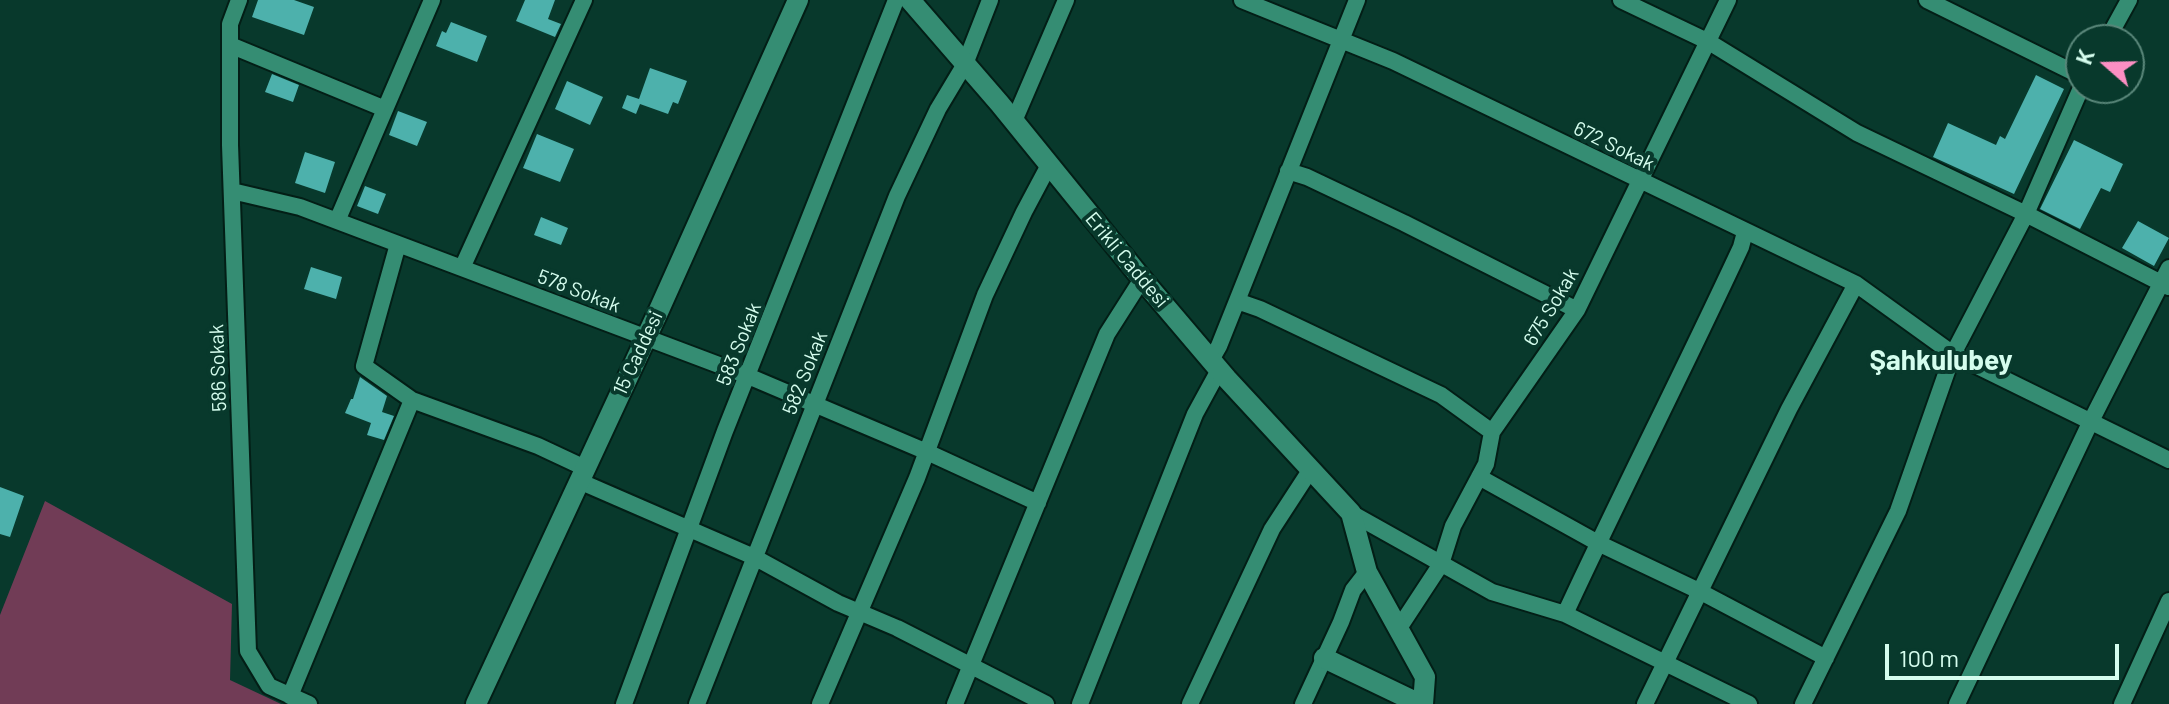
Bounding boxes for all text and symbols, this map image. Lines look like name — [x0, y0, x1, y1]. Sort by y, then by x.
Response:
north arrow — [2065, 24, 2145, 104]
text: K — [2070, 46, 2099, 67]
street label: 672 Sokak — [1570, 116, 1658, 176]
street label: Erikli Caddesi — [1080, 207, 1174, 313]
street label: 578 Sokak — [534, 264, 624, 318]
street label: 675 Sokak — [1518, 264, 1584, 350]
street label: 583 Sokak — [711, 299, 767, 389]
street label: 15 Caddesi — [608, 307, 668, 399]
street label: 586 Sokak — [204, 324, 232, 412]
street label: 582 Sokak — [777, 328, 833, 418]
district label: Şahkulubey — [1869, 344, 2013, 378]
scale bar — [1889, 628, 2123, 678]
text: 100 m — [1899, 643, 1959, 672]

